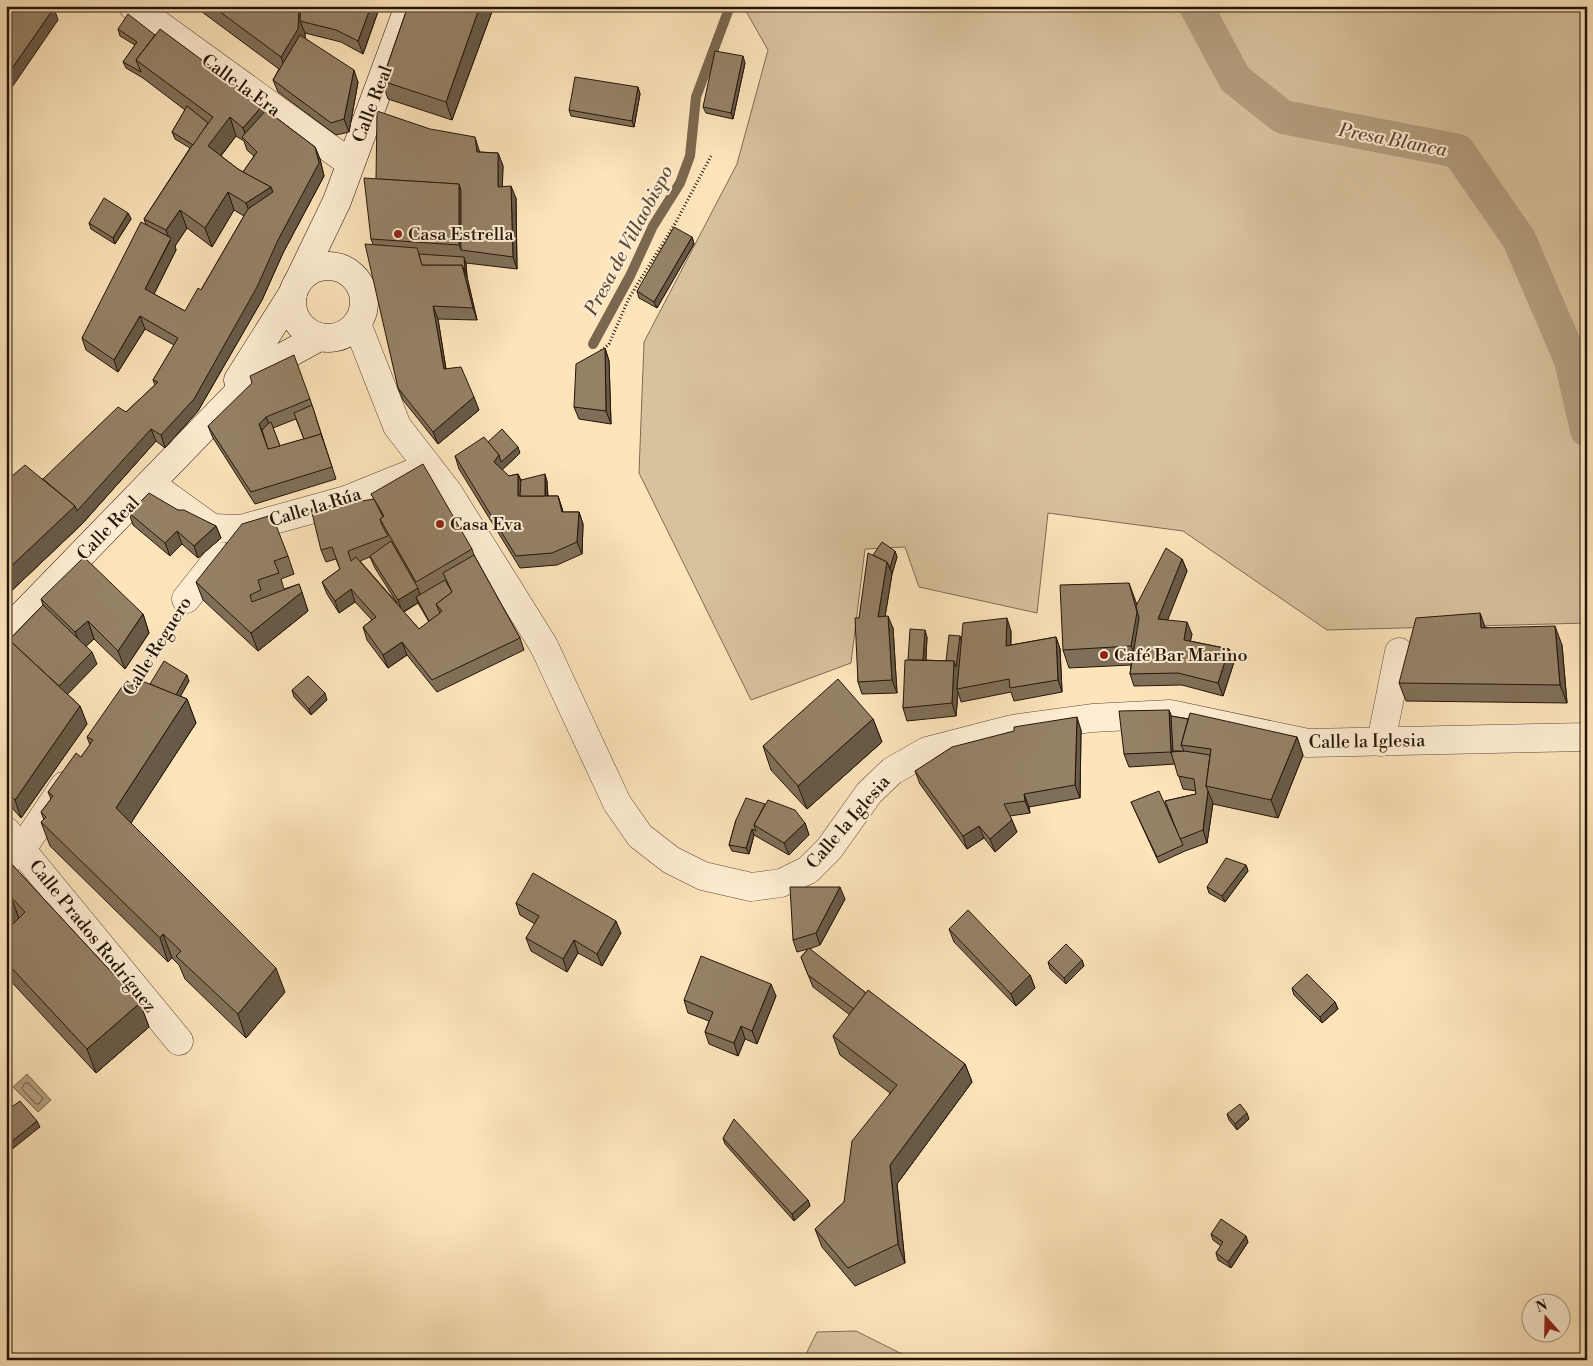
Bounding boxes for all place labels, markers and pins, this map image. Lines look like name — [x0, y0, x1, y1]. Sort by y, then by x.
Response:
place label: Casa Estrella — [408, 223, 514, 246]
marker: Casa Estrella — [392, 228, 404, 240]
place label: Casa Eva — [450, 513, 523, 536]
marker: Casa Eva — [434, 518, 446, 530]
place label: Café Bar Marino — [1114, 644, 1248, 667]
marker: Café Bar Marino — [1098, 649, 1110, 661]

